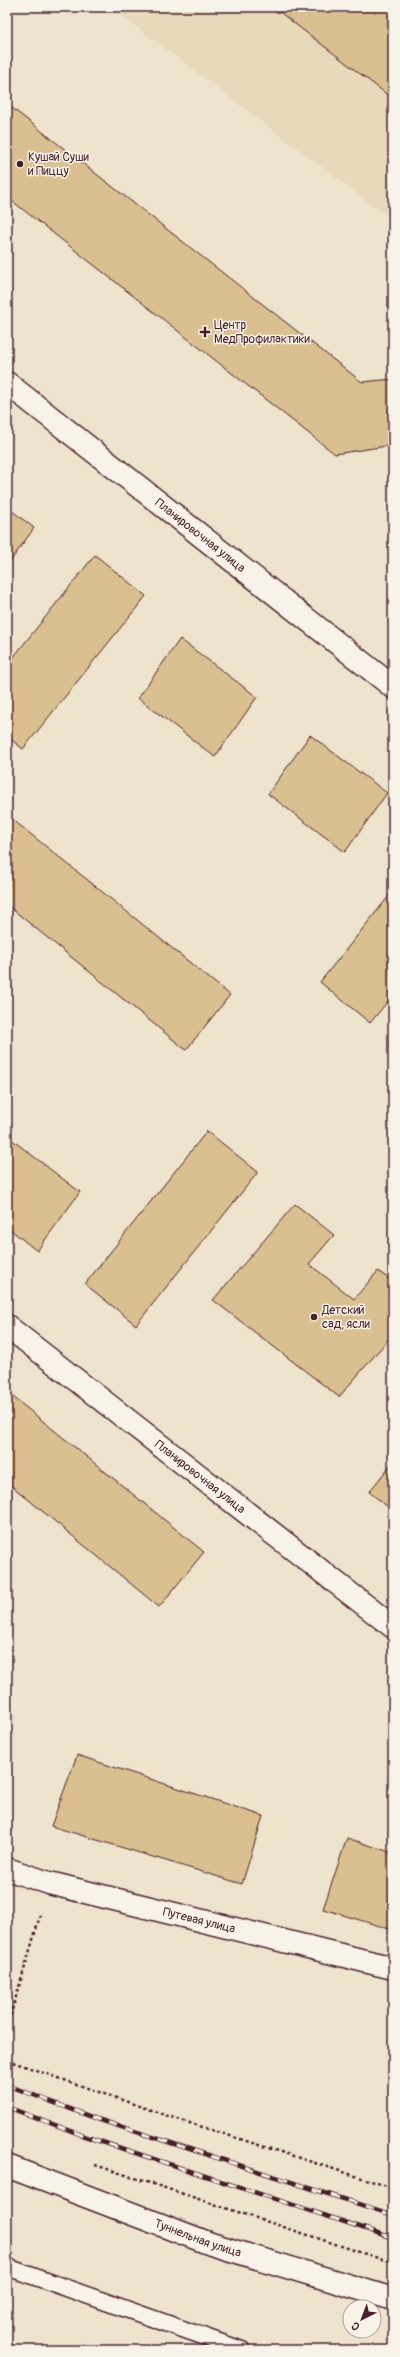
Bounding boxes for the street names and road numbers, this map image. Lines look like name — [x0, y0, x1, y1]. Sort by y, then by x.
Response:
street label: Планировочная улица — [152, 495, 249, 576]
street label: Планировочная улица — [152, 1437, 249, 1517]
street label: Путевая улица — [162, 1904, 237, 1936]
street label: Туннельная улица — [152, 2216, 243, 2260]

